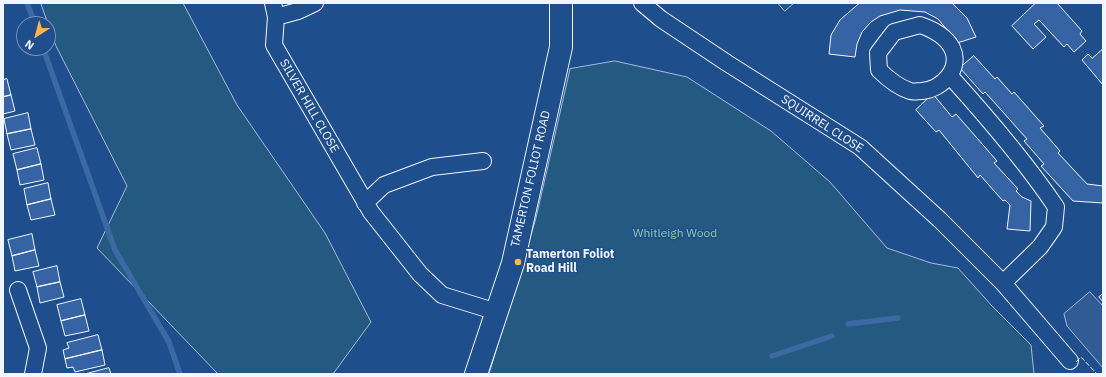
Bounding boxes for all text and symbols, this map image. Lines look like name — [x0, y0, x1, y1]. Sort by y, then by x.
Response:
north arrow — [16, 16, 56, 56]
text: N — [22, 37, 37, 53]
street label: SILVER HILL CLOSE — [276, 57, 342, 155]
street label: SQUIRREL CLOSE — [778, 92, 866, 156]
street label: TAMERTON FOLIOT ROAD — [508, 109, 554, 249]
park label: Whitleigh Wood — [633, 227, 717, 241]
place label: Tamerton Foliot Road Hill — [526, 248, 614, 276]
marker: Tamerton Foliot Road Hill — [513, 257, 523, 267]

